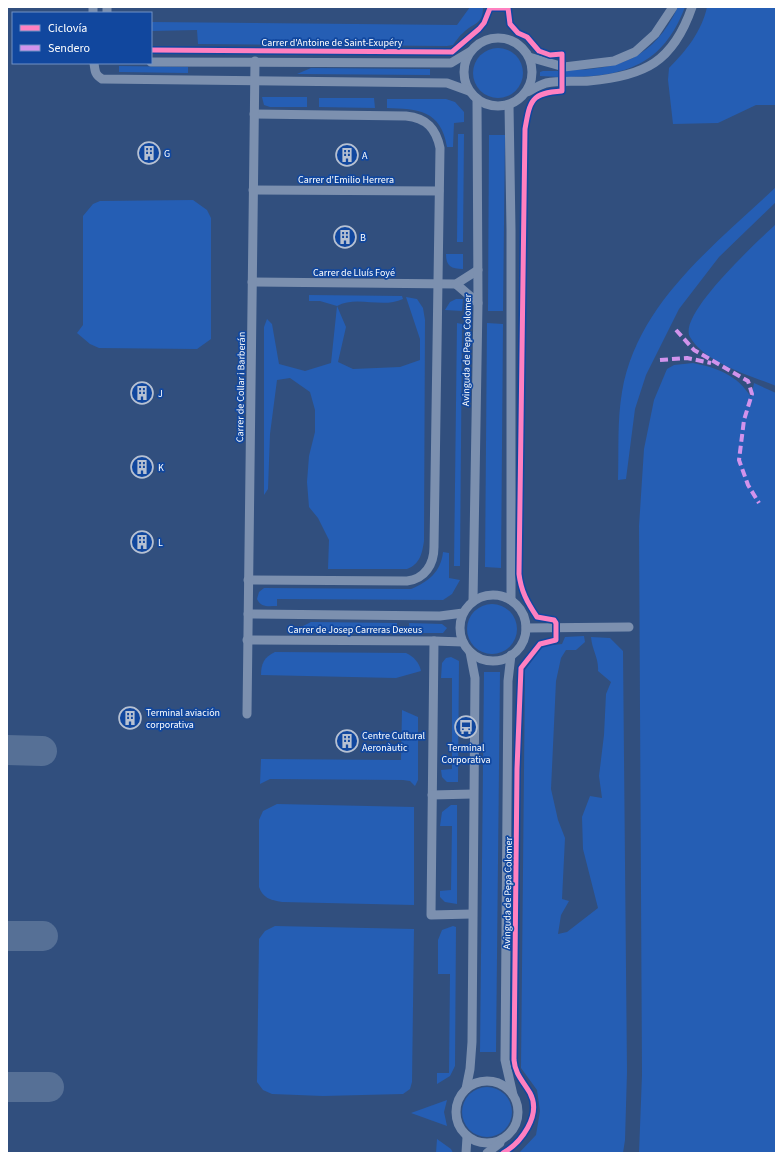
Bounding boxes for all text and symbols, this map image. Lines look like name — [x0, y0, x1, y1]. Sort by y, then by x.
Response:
legend — [12, 12, 152, 64]
text: Ciclovía — [48, 20, 87, 37]
street label: Carrer d'Antoine de Saint-Exupéry — [262, 36, 403, 50]
text: Sendero — [48, 40, 90, 57]
building icon: G — [136, 140, 162, 166]
building icon: A — [334, 142, 360, 168]
place label: G — [164, 147, 170, 161]
place label: A — [362, 149, 368, 163]
street label: Carrer d'Emilio Herrera — [298, 173, 394, 187]
building icon: B — [332, 224, 358, 250]
place label: B — [360, 231, 366, 245]
street label: Carrer de Lluís Foyé — [313, 266, 395, 280]
street label: Avinguda de Pepa Colomer — [459, 293, 475, 406]
street label: Carrer de Collar i Barberán — [233, 332, 249, 442]
building icon: J — [129, 380, 155, 406]
place label: J — [158, 387, 163, 401]
building icon: K — [129, 454, 155, 480]
place label: K — [158, 461, 164, 475]
building icon: L — [129, 529, 155, 555]
place label: L — [158, 536, 163, 550]
street label: Carrer de Josep Carreras Dexeus — [288, 623, 422, 637]
building icon: Terminal aviación corporativa — [117, 705, 143, 731]
place label: Terminal aviación corporativa — [146, 706, 220, 732]
bus stop icon: Terminal Corporativa — [453, 714, 479, 740]
building icon: Centre Cultural Aeronàutic — [334, 728, 360, 754]
place label: Centre Cultural Aeronàutic — [362, 729, 426, 755]
place label: Terminal Corporativa — [441, 741, 491, 767]
street label: Avinguda de Pepa Colomer — [500, 836, 516, 949]

